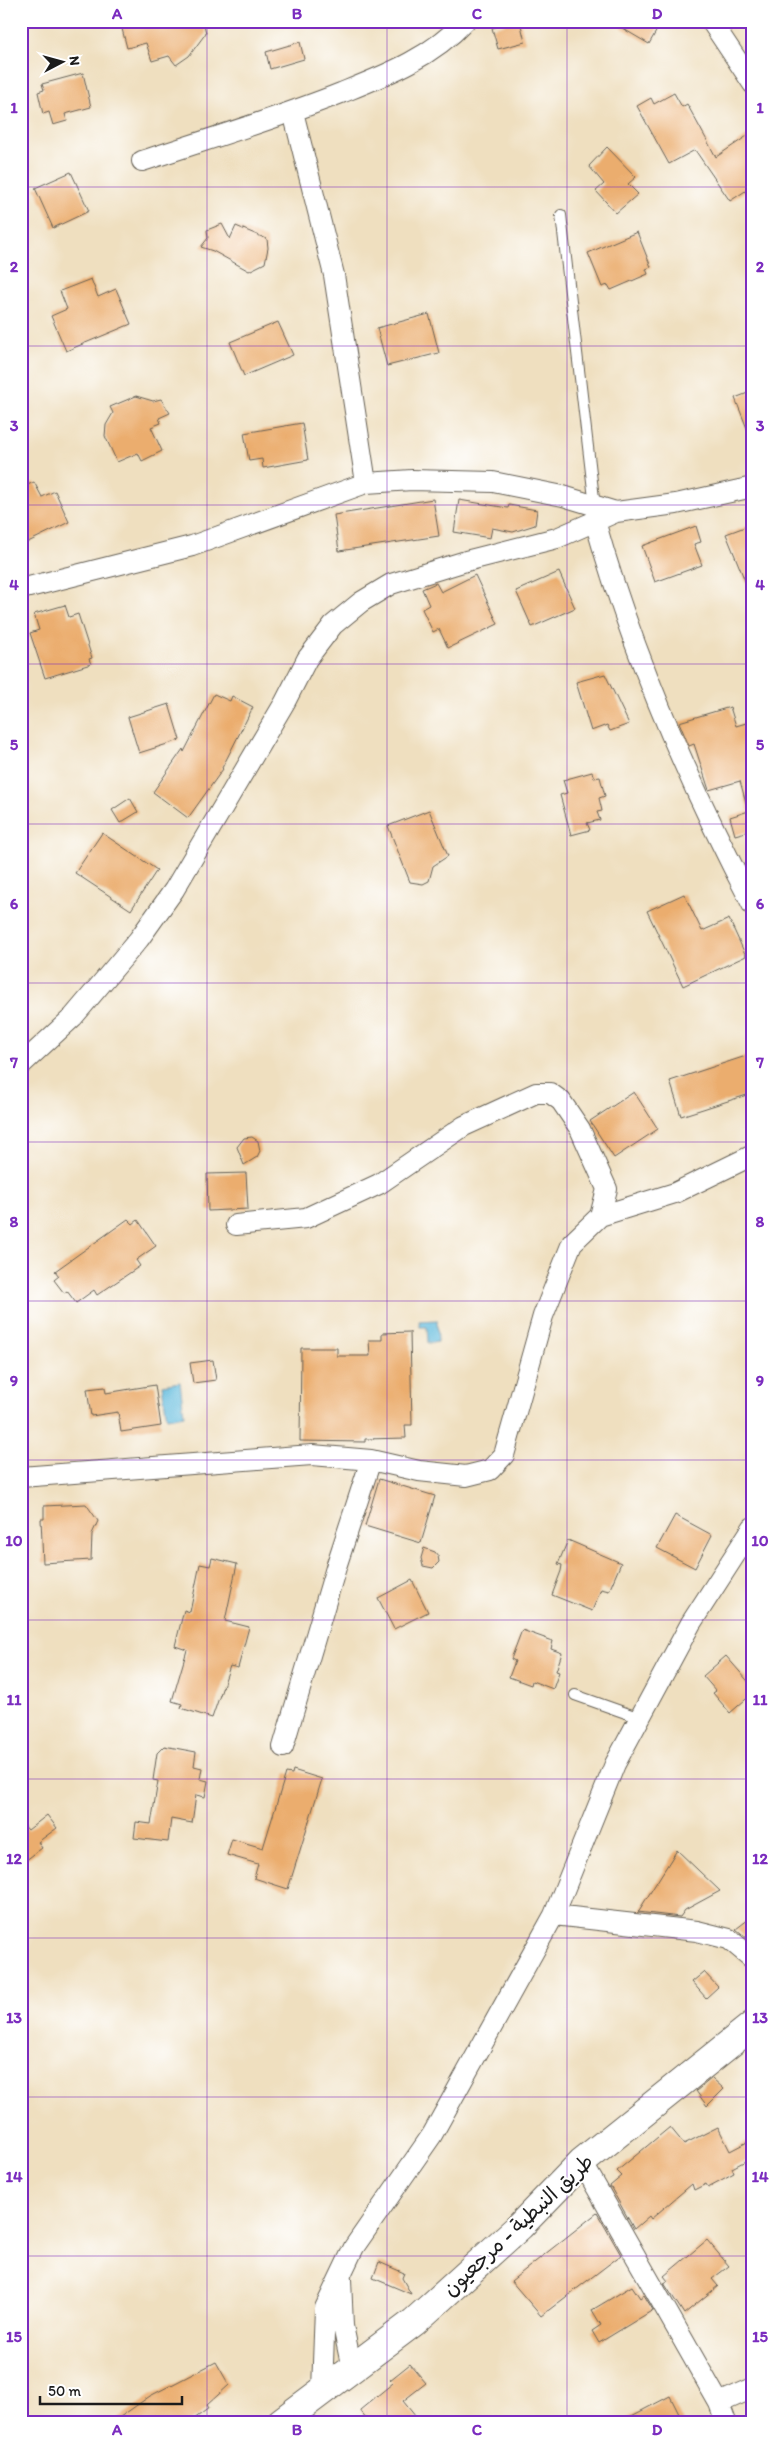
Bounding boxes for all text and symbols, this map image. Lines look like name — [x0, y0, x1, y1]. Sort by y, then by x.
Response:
text: A — [111, 4, 123, 23]
text: B — [292, 4, 303, 23]
text: C — [472, 4, 483, 23]
text: D — [652, 4, 663, 23]
north arrow — [38, 38, 88, 88]
text: N — [65, 55, 83, 66]
text: 1 — [10, 98, 18, 117]
text: 1 — [756, 98, 764, 117]
text: 2 — [10, 257, 19, 276]
text: 2 — [756, 257, 765, 276]
text: 3 — [10, 416, 19, 435]
text: 3 — [756, 416, 765, 435]
text: 4 — [9, 575, 19, 594]
text: 4 — [755, 575, 765, 594]
text: 5 — [10, 735, 19, 754]
text: 5 — [756, 735, 765, 754]
text: 6 — [10, 894, 19, 913]
text: 6 — [756, 894, 765, 913]
text: 7 — [9, 1053, 18, 1072]
text: 7 — [755, 1053, 764, 1072]
text: 8 — [10, 1212, 19, 1231]
text: 8 — [756, 1212, 765, 1231]
text: 9 — [10, 1371, 18, 1390]
text: 9 — [756, 1371, 764, 1390]
text: 10 — [5, 1531, 23, 1550]
text: 10 — [751, 1531, 769, 1550]
text: 11 — [7, 1690, 22, 1709]
text: 11 — [753, 1690, 768, 1709]
text: 12 — [6, 1849, 23, 1868]
text: 12 — [752, 1849, 769, 1868]
text: 13 — [6, 2008, 22, 2027]
text: 13 — [752, 2008, 768, 2027]
street label: طريق النبطية - مرجعيون — [437, 2148, 600, 2302]
text: 14 — [5, 2167, 23, 2186]
text: 14 — [751, 2167, 769, 2186]
text: 15 — [6, 2327, 23, 2346]
text: 15 — [752, 2327, 769, 2346]
scale bar — [40, 2373, 182, 2405]
text: 50 m — [48, 2382, 81, 2400]
text: A — [111, 2420, 123, 2439]
text: B — [292, 2420, 303, 2439]
text: C — [472, 2420, 483, 2439]
text: D — [652, 2420, 663, 2439]

